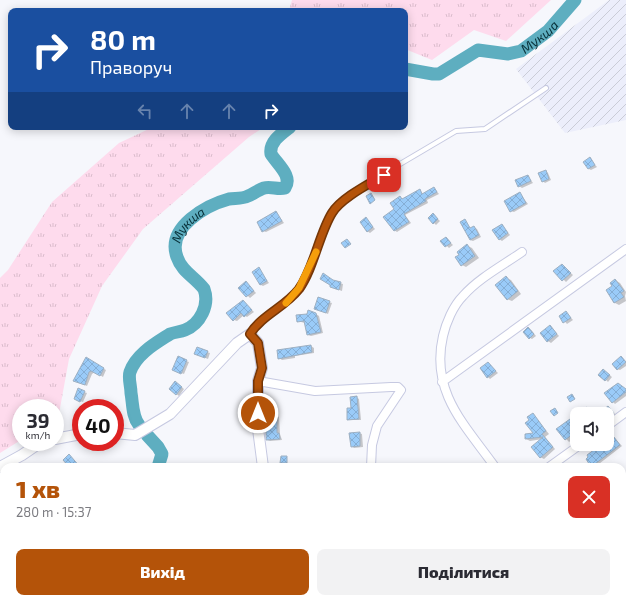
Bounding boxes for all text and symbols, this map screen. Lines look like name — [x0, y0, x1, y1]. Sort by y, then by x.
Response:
water label: Мукша — [517, 17, 562, 57]
text: 80 m — [90, 22, 156, 56]
icon: right — [24, 24, 76, 76]
text: Праворуч — [90, 56, 172, 78]
icon: left — [134, 100, 156, 122]
icon: ahead — [176, 100, 198, 122]
icon: ahead — [218, 100, 240, 122]
icon: right — [260, 100, 282, 122]
pin — [367, 158, 401, 192]
icon: arrive — [373, 164, 395, 186]
water label: Мукша — [168, 203, 208, 245]
position arrow — [237, 392, 279, 434]
speed limit sign: 40 — [72, 399, 124, 451]
map controls — [570, 407, 614, 451]
button: sound — [570, 407, 614, 451]
text: 39 — [26, 408, 50, 432]
text: km/h — [26, 429, 50, 441]
text: 1 хв — [16, 474, 60, 503]
button: close — [568, 476, 610, 518]
text: 280 m · 15:37 — [16, 504, 91, 520]
button: Вихід — [16, 549, 309, 595]
button: Поділитися — [317, 549, 610, 595]

